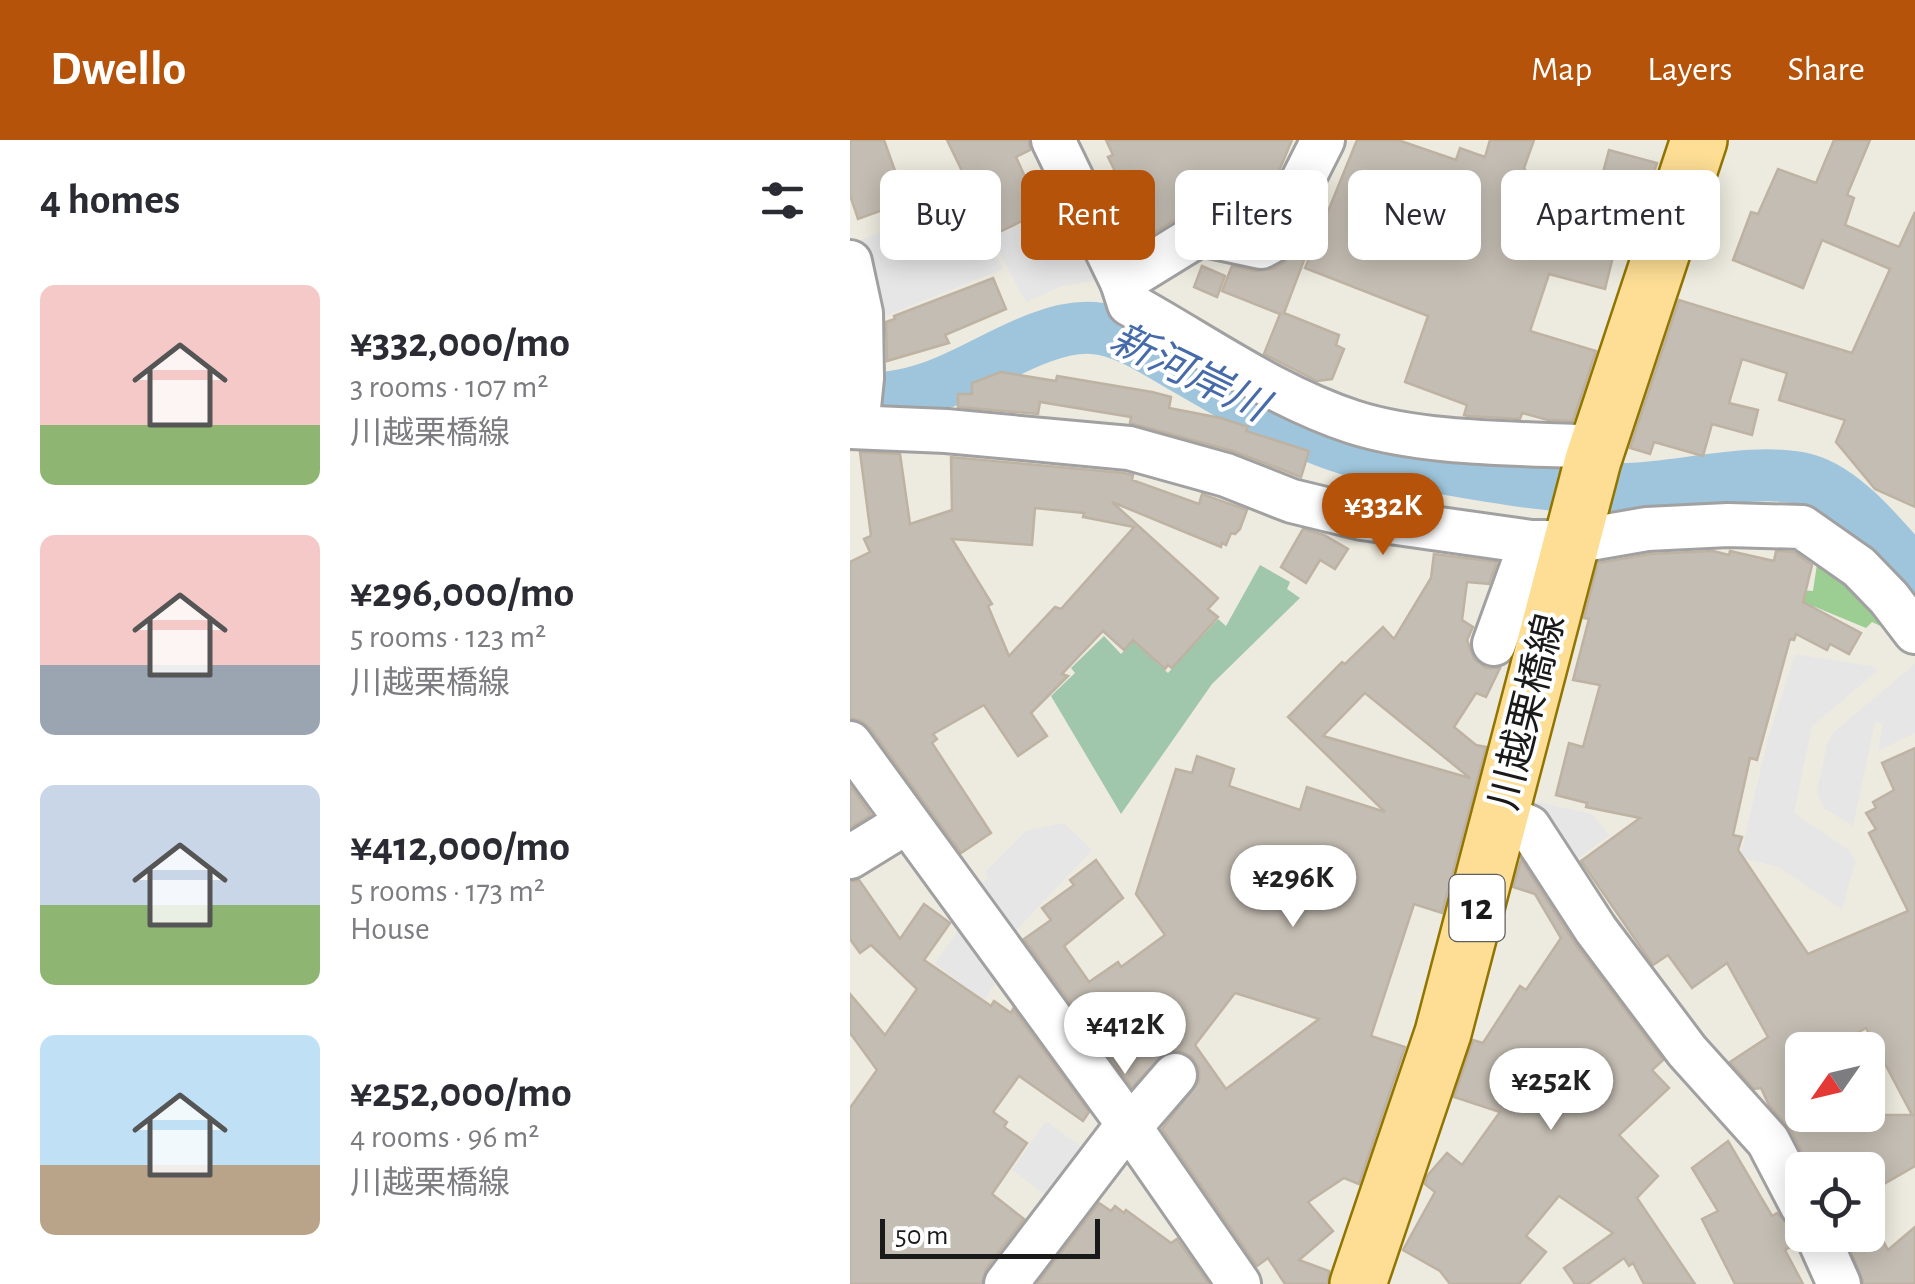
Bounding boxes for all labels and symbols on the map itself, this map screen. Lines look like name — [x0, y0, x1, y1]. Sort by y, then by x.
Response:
water label: 新河岸川 — [1104, 316, 1278, 430]
pin: ¥332K — [1313, 473, 1453, 558]
street label: 川越栗橋線 — [1482, 610, 1572, 814]
pin: ¥296K — [1223, 845, 1363, 930]
road number: 12 — [1450, 875, 1504, 941]
pin: ¥412K — [1055, 992, 1195, 1077]
north arrow — [1785, 1032, 1885, 1132]
pin: ¥252K — [1481, 1048, 1621, 1133]
scale bar — [880, 1214, 1100, 1258]

